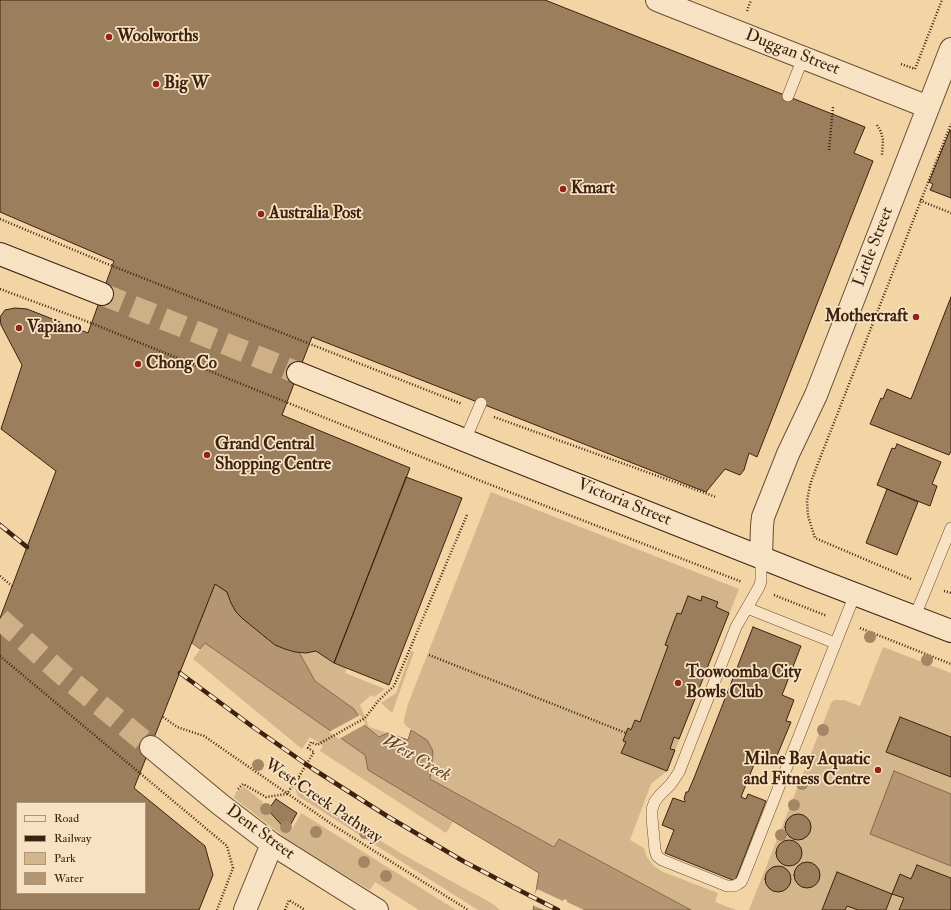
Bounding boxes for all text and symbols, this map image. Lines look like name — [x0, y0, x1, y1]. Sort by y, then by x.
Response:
street label: Duggan Street — [742, 26, 842, 80]
place label: Woolworths — [117, 27, 198, 47]
marker: Woolworths — [104, 32, 114, 42]
place label: Big W — [164, 74, 209, 94]
marker: Big W — [151, 79, 161, 89]
place label: Kmart — [571, 179, 615, 199]
marker: Kmart — [558, 184, 568, 194]
place label: Australia Post — [269, 204, 362, 224]
street label: Little Street — [849, 204, 899, 290]
marker: Australia Post — [256, 209, 266, 219]
place label: Mothercraft — [825, 307, 908, 327]
marker: Mothercraft — [911, 312, 921, 322]
place label: Vapiano — [27, 318, 82, 338]
marker: Vapiano — [14, 323, 24, 333]
place label: Chong Co — [146, 354, 217, 374]
marker: Chong Co — [133, 359, 143, 369]
place label: Grand Central Shopping Centre — [215, 435, 331, 475]
marker: Grand Central Shopping Centre — [202, 450, 212, 460]
street label: Victoria Street — [574, 475, 674, 531]
place label: Toowoomba City Bowls Club — [686, 663, 801, 703]
marker: Toowoomba City Bowls Club — [673, 678, 683, 688]
water label: West Creek — [378, 731, 454, 787]
place label: Milne Bay Aquatic and Fitness Centre — [744, 750, 870, 790]
street label: West Creek Pathway — [260, 755, 386, 849]
marker: Milne Bay Aquatic and Fitness Centre — [873, 765, 883, 775]
street label: Dent Street — [222, 801, 298, 865]
legend — [16, 802, 146, 894]
text: Road — [54, 811, 79, 826]
text: Railway — [54, 831, 91, 846]
text: Park — [54, 851, 76, 866]
text: Water — [54, 871, 83, 886]

